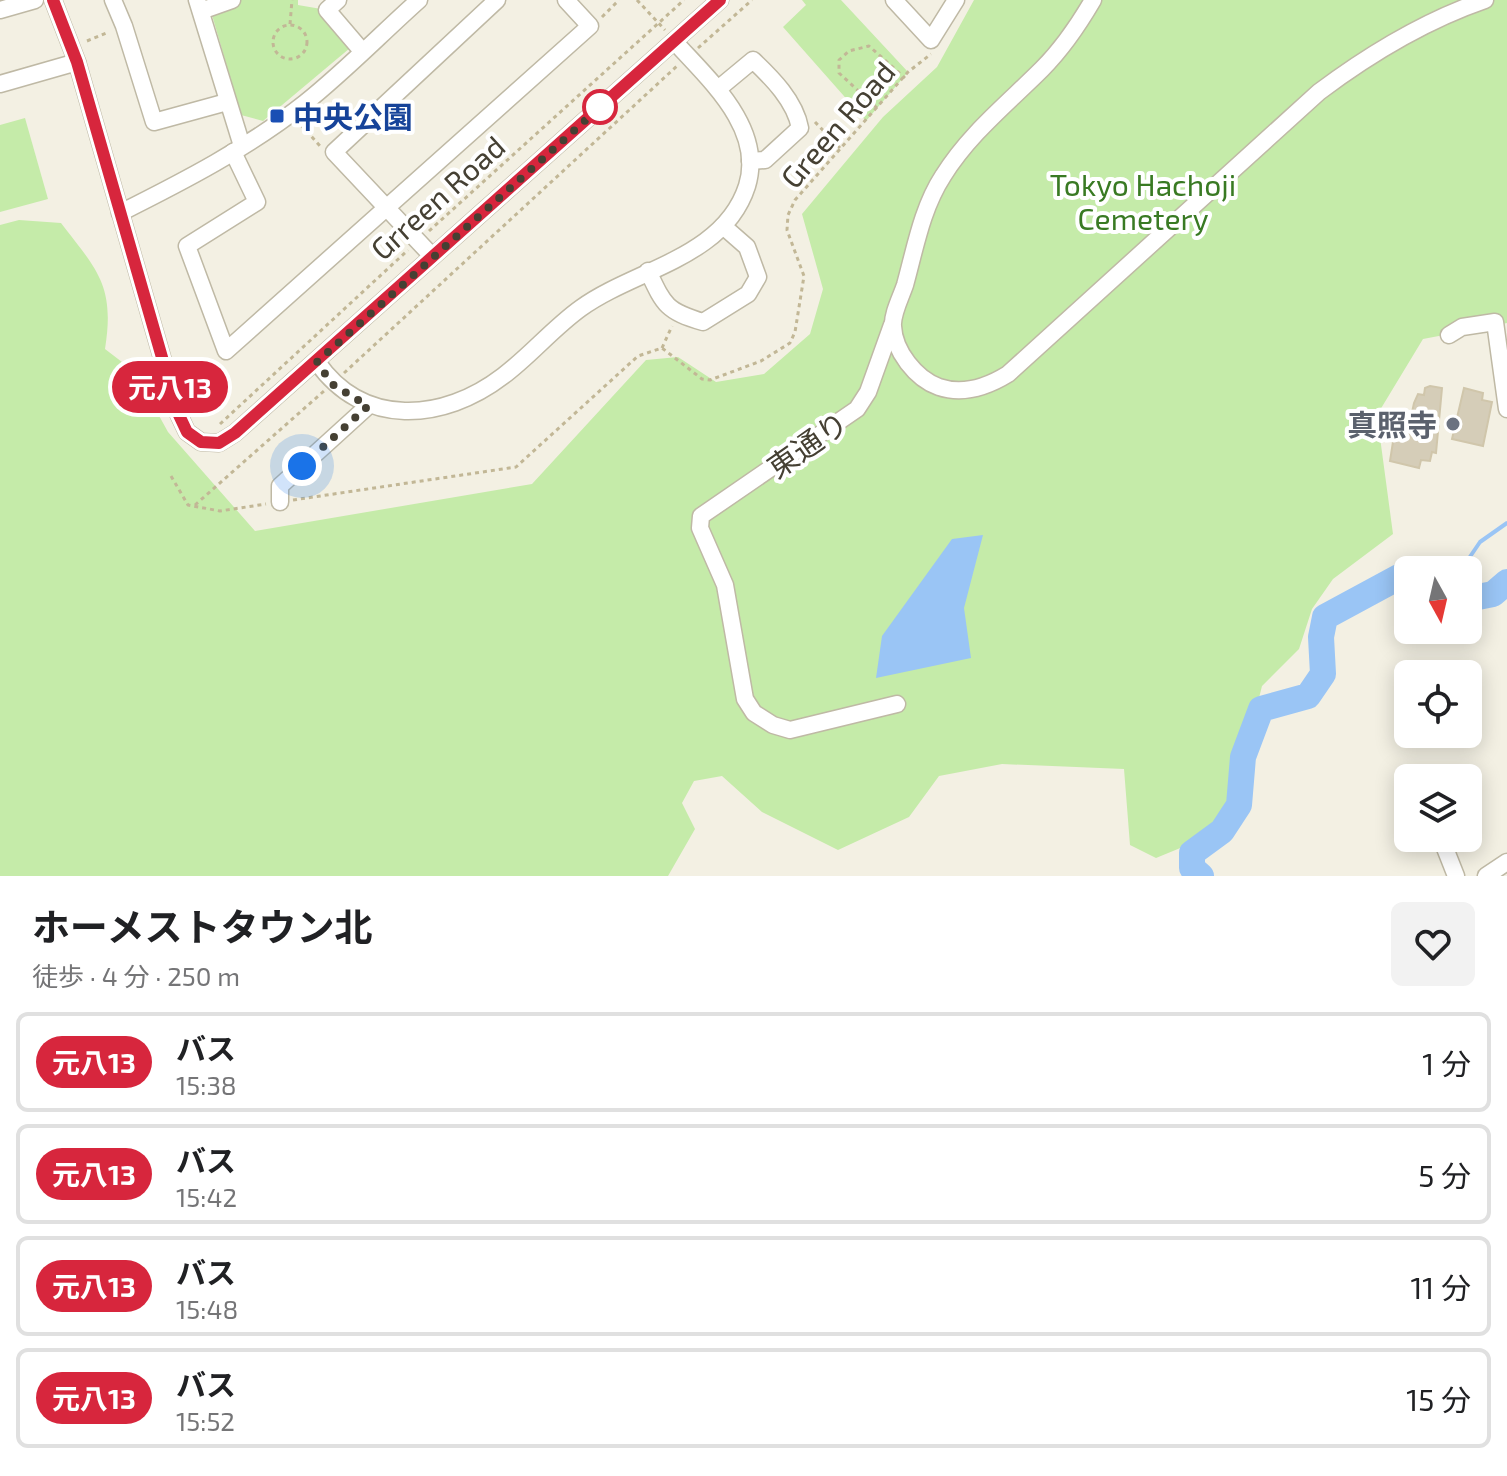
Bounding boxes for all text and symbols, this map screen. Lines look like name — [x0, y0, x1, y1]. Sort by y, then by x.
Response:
street label: Green Road — [772, 53, 902, 195]
unlabelled marker — [583, 90, 617, 124]
place label: 中央公園 — [293, 98, 413, 134]
marker: 中央公園 — [268, 107, 286, 125]
street label: Grreen Road — [363, 127, 511, 267]
park label: Tokyo Hachoji Cemetery — [1050, 166, 1236, 236]
line badge: 元八13 — [114, 361, 226, 413]
text: 元八13 — [128, 370, 212, 404]
street label: 東通り — [760, 403, 854, 485]
place label: 真照寺 — [1347, 406, 1437, 442]
marker: 真照寺 — [1444, 415, 1462, 433]
your location — [282, 446, 322, 486]
north arrow — [1394, 556, 1482, 644]
map controls — [1394, 556, 1482, 852]
button: locate — [1394, 660, 1482, 748]
button: layers — [1394, 764, 1482, 852]
button: heart — [1391, 902, 1475, 986]
text: ホーメストタウン北 — [32, 903, 372, 949]
text: 徒歩 · 4 分 · 250 m — [32, 960, 240, 991]
text: バス — [176, 1030, 236, 1066]
text: 元八13 — [52, 1045, 136, 1079]
text: 1 分 — [1422, 1045, 1471, 1081]
text: 15:38 — [176, 1069, 237, 1100]
text: バス — [176, 1142, 236, 1178]
text: 元八13 — [52, 1157, 136, 1191]
text: 5 分 — [1418, 1157, 1471, 1193]
text: 15:42 — [176, 1181, 237, 1212]
text: バス — [176, 1254, 236, 1290]
text: 元八13 — [52, 1269, 136, 1303]
text: 11 分 — [1410, 1269, 1471, 1305]
text: 15:48 — [176, 1293, 238, 1324]
text: バス — [176, 1366, 236, 1402]
text: 元八13 — [52, 1381, 136, 1415]
text: 15 分 — [1406, 1381, 1471, 1417]
text: 15:52 — [176, 1405, 235, 1436]

